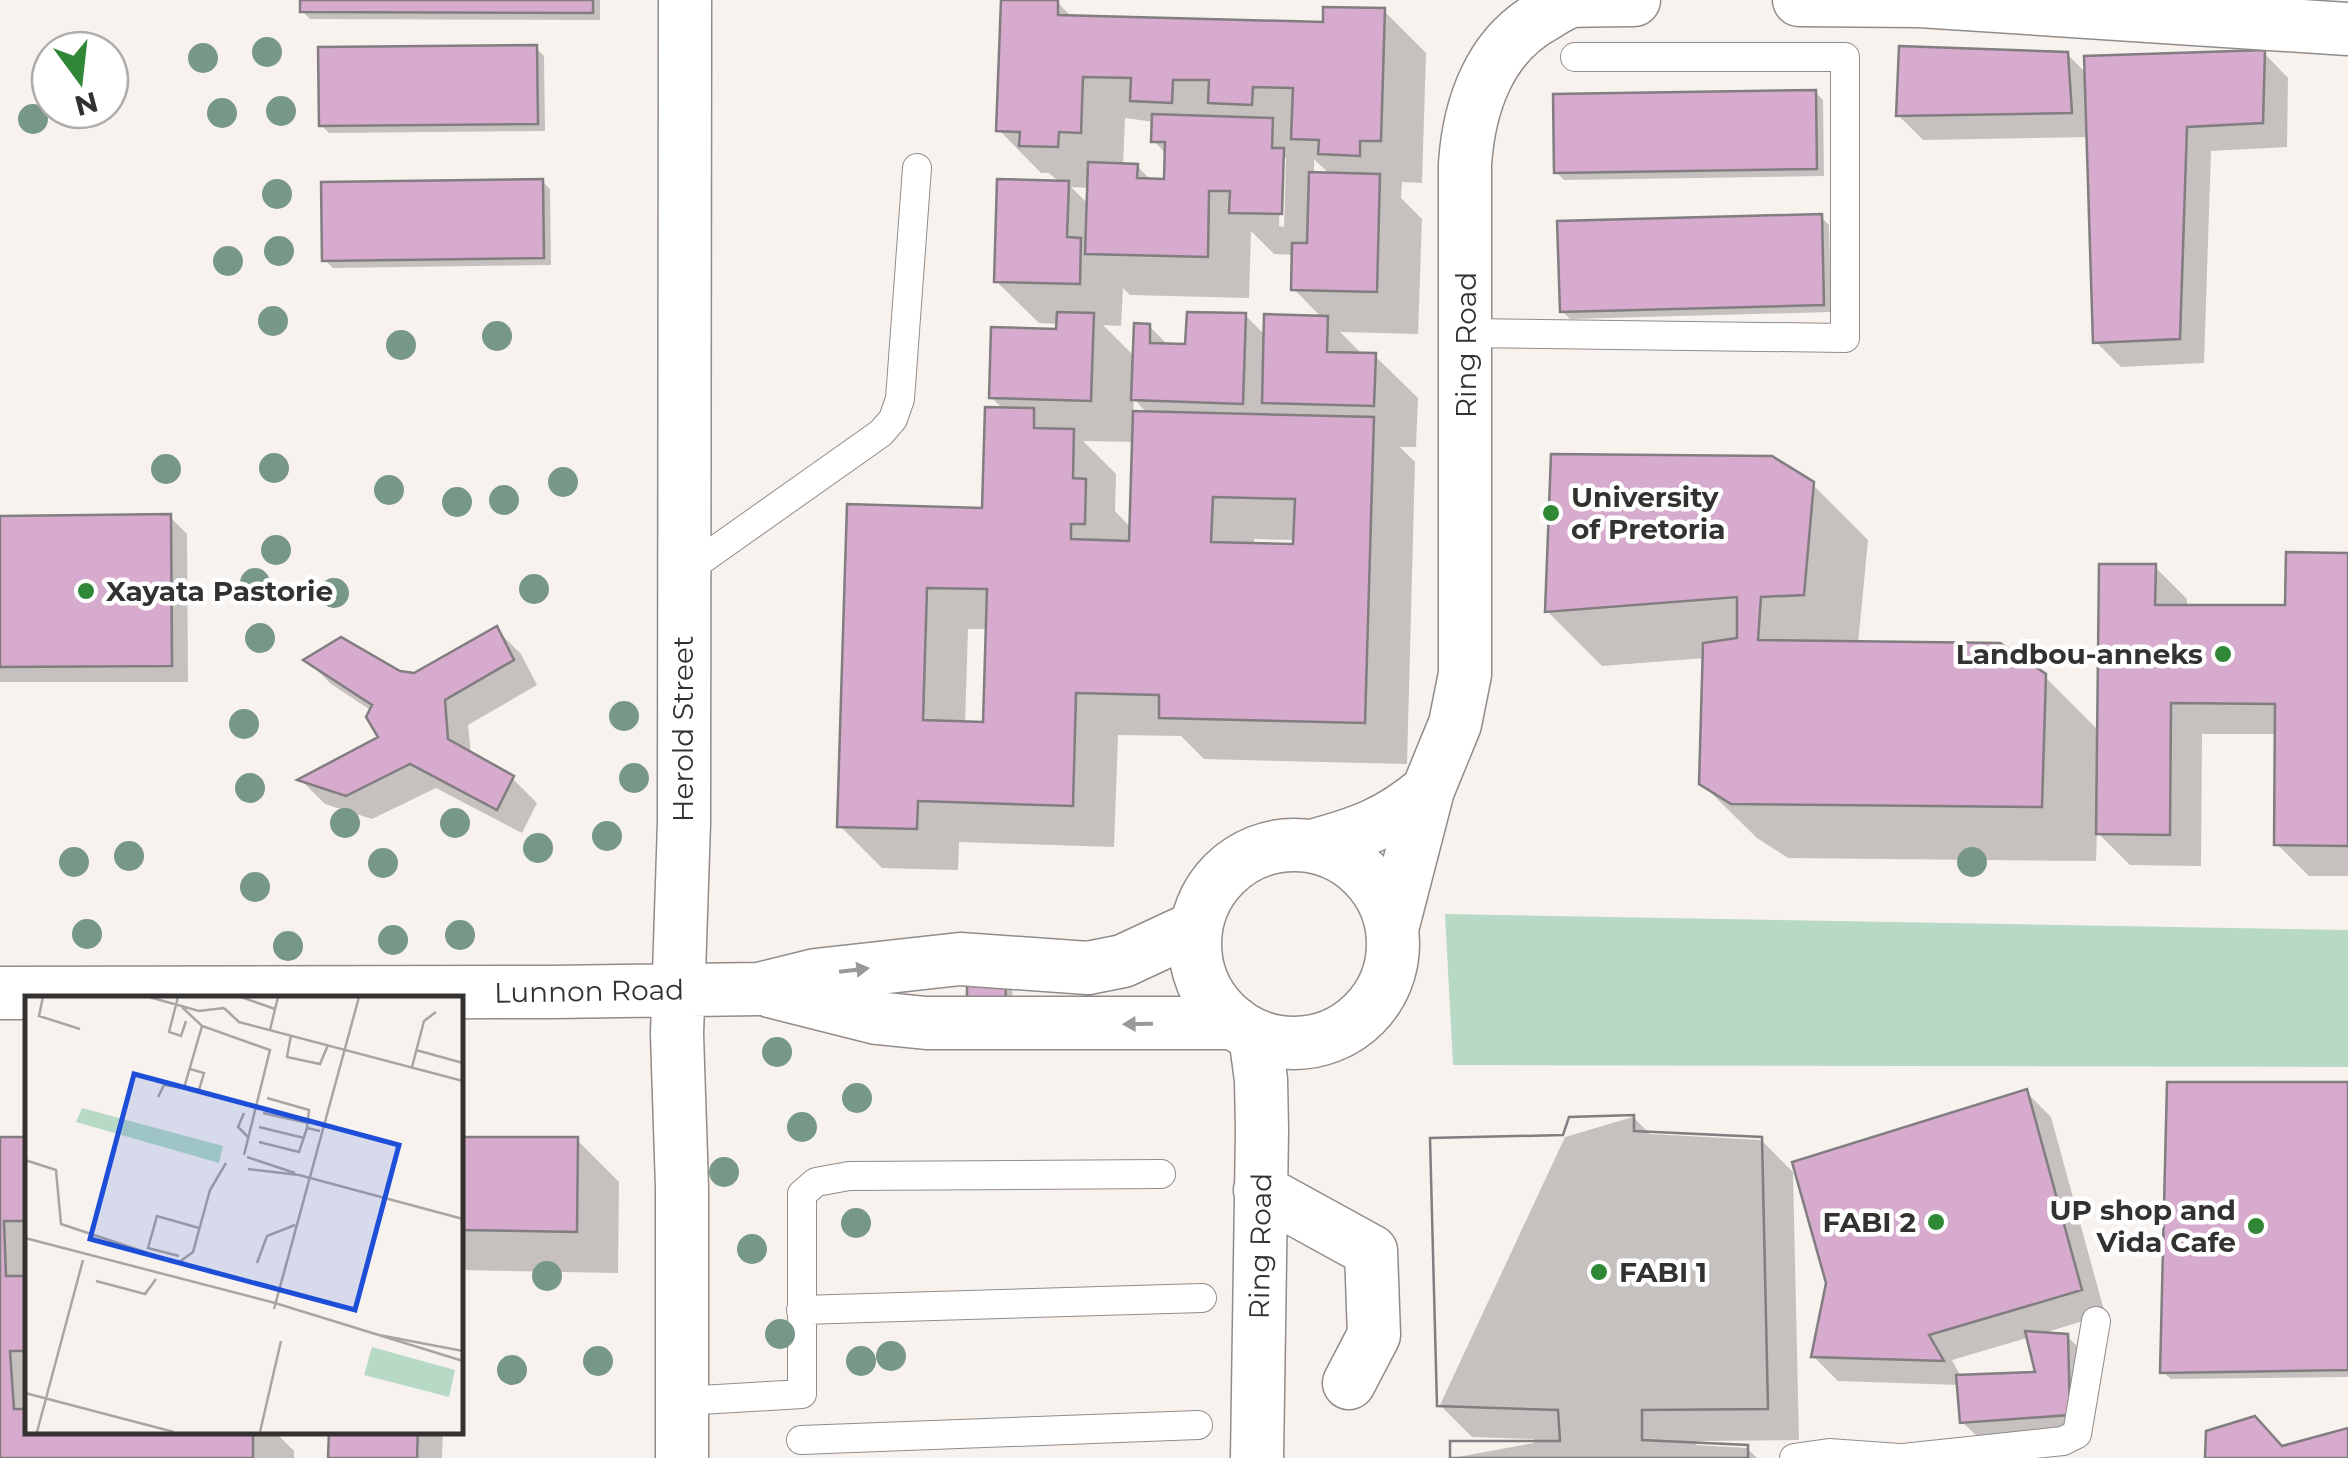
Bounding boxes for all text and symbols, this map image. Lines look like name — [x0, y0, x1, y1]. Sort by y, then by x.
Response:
north arrow — [30, 30, 130, 130]
text: N — [71, 85, 102, 123]
street label: Ring Road — [1449, 272, 1483, 418]
place label: University of Pretoria — [1571, 480, 1726, 546]
marker: University of Pretoria — [1540, 502, 1562, 524]
place label: Xayata Pastorie — [106, 574, 333, 608]
marker: Xayata Pastorie — [75, 580, 97, 602]
street label: Herold Street — [666, 636, 700, 822]
place label: Landbou-anneks — [1956, 637, 2203, 671]
marker: Landbou-anneks — [2212, 643, 2234, 665]
one-way arrow — [839, 962, 871, 978]
street label: Lunnon Road — [494, 972, 684, 1010]
inset map — [25, 996, 462, 1433]
one-way arrow — [1121, 1016, 1153, 1032]
street label: Ring Road — [1242, 1172, 1278, 1320]
place label: UP shop and Vida Cafe — [2049, 1193, 2236, 1259]
place label: FABI 2 — [1822, 1205, 1916, 1239]
marker: FABI 2 — [1925, 1211, 1947, 1233]
marker: UP shop and Vida Cafe — [2245, 1215, 2267, 1237]
place label: FABI 1 — [1619, 1255, 1707, 1289]
marker: FABI 1 — [1588, 1261, 1610, 1283]

